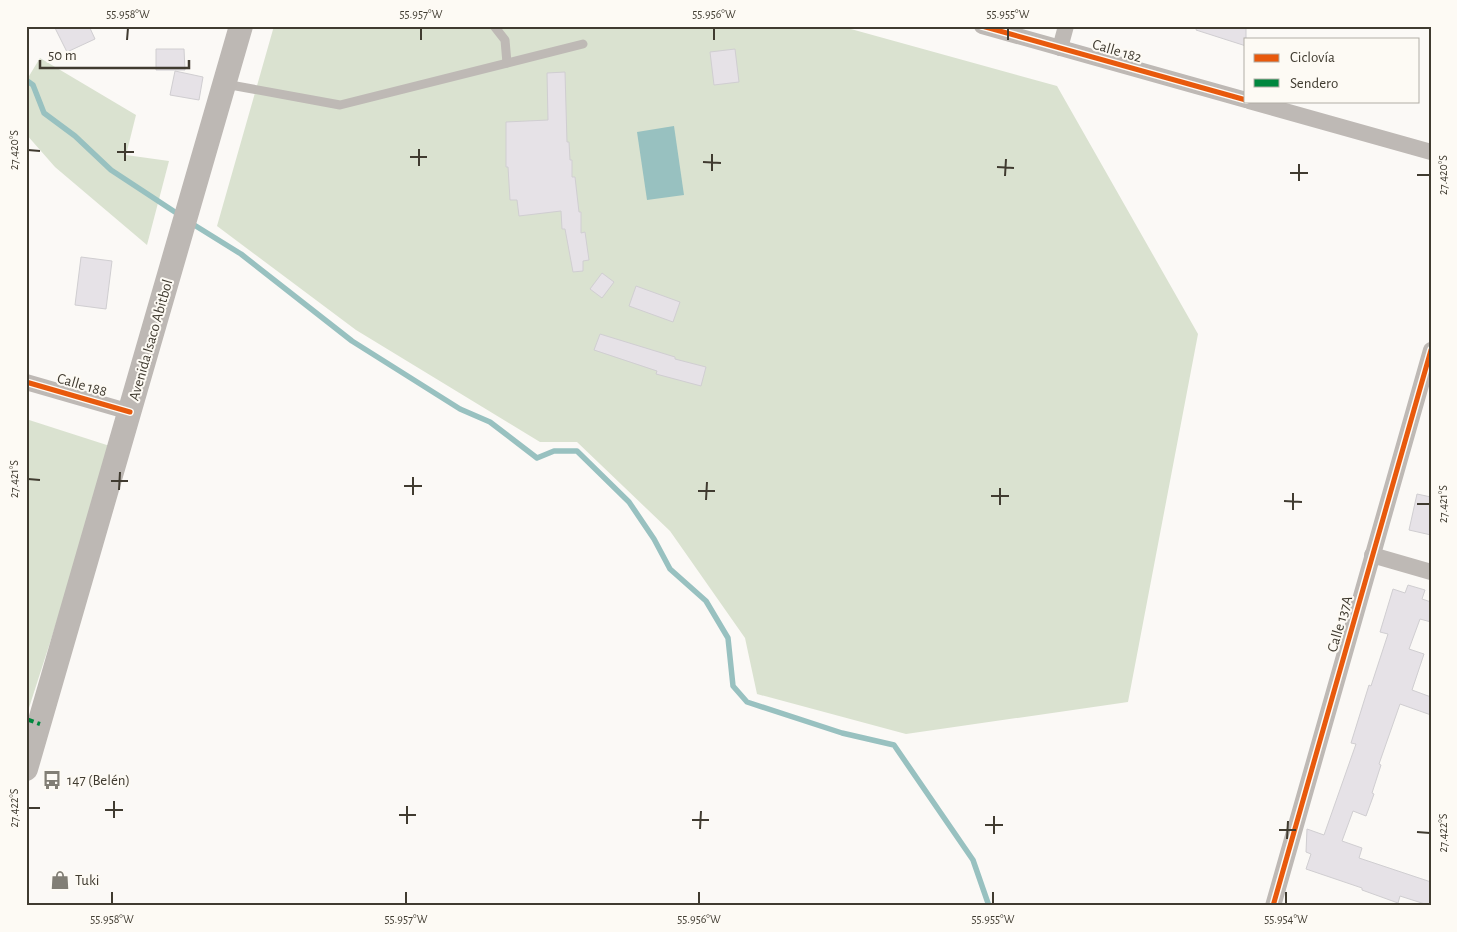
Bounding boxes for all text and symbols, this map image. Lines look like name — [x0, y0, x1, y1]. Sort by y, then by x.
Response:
text: 55.958°W — [106, 8, 150, 20]
text: 55.957°W — [400, 8, 443, 20]
text: 55.956°W — [692, 8, 736, 20]
text: 55.955°W — [987, 8, 1030, 20]
street label: Calle 182 — [1091, 37, 1144, 65]
scale bar — [40, 38, 189, 70]
legend — [1244, 38, 1420, 102]
text: 50 m — [48, 48, 77, 63]
text: Ciclovía — [1290, 50, 1335, 65]
text: Sendero — [1290, 76, 1338, 91]
text: 27.420°S — [8, 130, 20, 170]
text: 27.420°S — [1437, 155, 1449, 195]
street label: Avenida Isaco Abitbol — [127, 278, 175, 402]
street label: Calle 188 — [55, 371, 109, 399]
text: 27.421°S — [8, 460, 20, 498]
text: 27.421°S — [1437, 485, 1449, 523]
street label: Calle 137A — [1325, 594, 1355, 654]
bus stop icon: 147 (Belén) — [41, 769, 63, 791]
place label: 147 (Belén) — [67, 773, 130, 788]
text: 27.422°S — [8, 788, 20, 828]
text: 27.422°S — [1437, 813, 1449, 853]
shop icon: Tuki — [49, 869, 71, 891]
place label: Tuki — [75, 873, 99, 888]
text: 55.958°W — [90, 913, 134, 925]
text: 55.957°W — [385, 913, 428, 925]
text: 55.956°W — [677, 913, 721, 925]
text: 55.955°W — [972, 913, 1015, 925]
text: 55.954°W — [1264, 913, 1308, 925]

